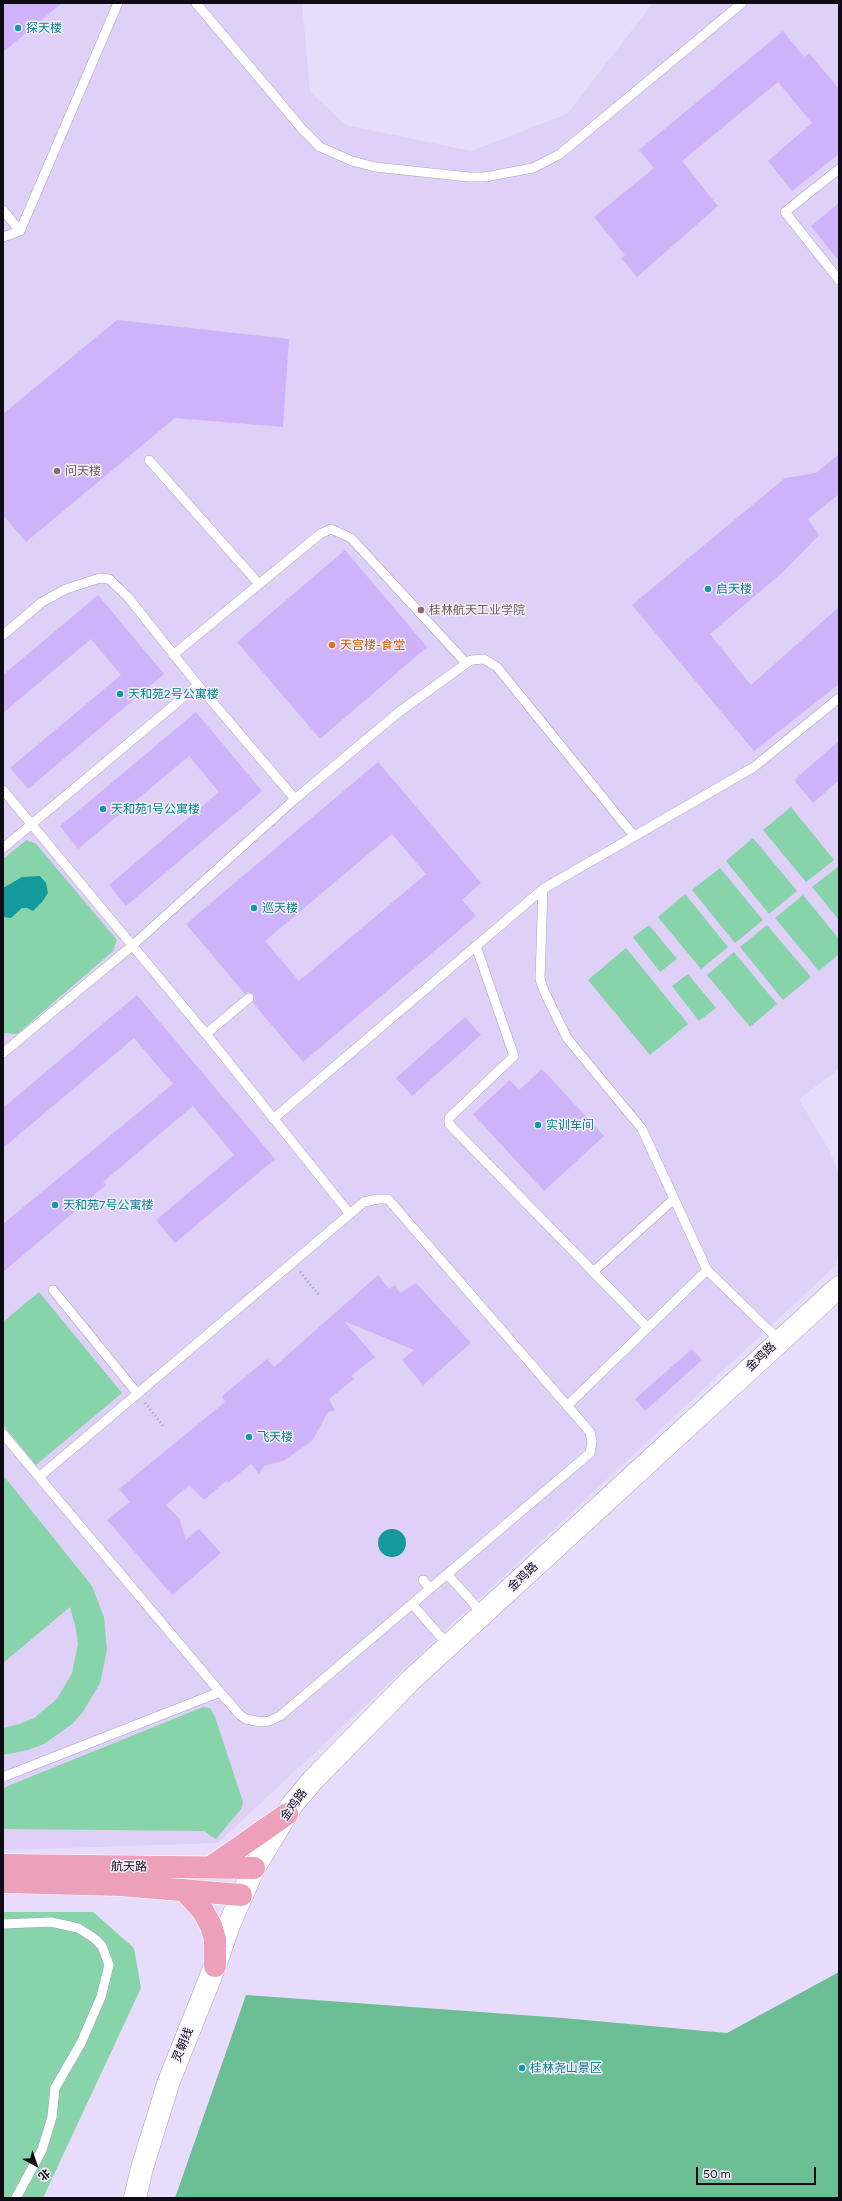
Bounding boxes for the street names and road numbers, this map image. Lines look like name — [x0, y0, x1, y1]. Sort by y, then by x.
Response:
street label: 金鸡路 — [743, 1339, 779, 1375]
street label: 金鸡路 — [505, 1559, 541, 1595]
street label: 金鸡路 — [278, 1786, 310, 1824]
street label: 航天路 — [111, 1859, 147, 1875]
street label: 灵朝线 — [170, 2026, 196, 2064]

